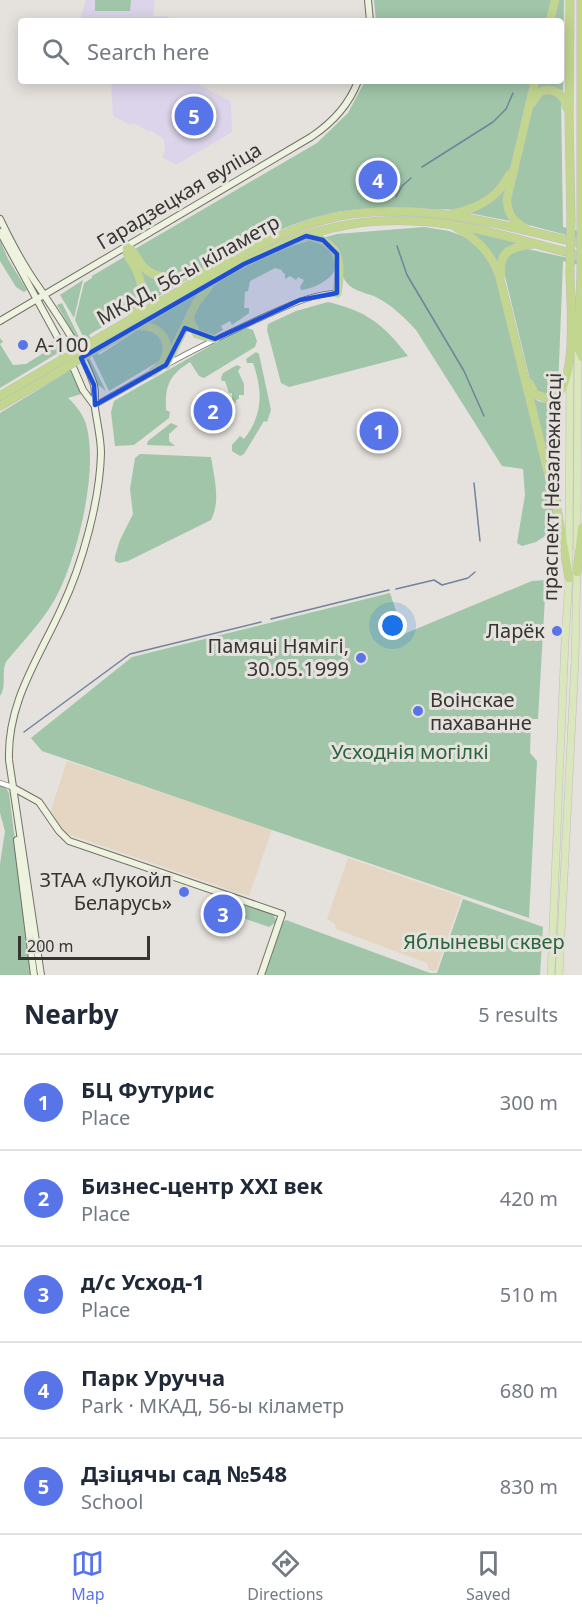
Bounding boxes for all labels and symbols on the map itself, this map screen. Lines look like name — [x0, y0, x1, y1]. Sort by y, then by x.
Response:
pin: 5 — [174, 94, 214, 138]
street label: Гарадзецкая вуліца — [91, 136, 266, 255]
pin: 4 — [358, 158, 398, 202]
street label: МКАД, 56-ы кіламетр — [92, 208, 284, 331]
place label: A-100 — [35, 331, 89, 358]
marker: A-100 — [16, 338, 30, 352]
street label: праспект Незалежнасці — [536, 373, 567, 601]
pin: 2 — [194, 388, 232, 434]
pin: 1 — [360, 408, 398, 454]
your location — [378, 611, 407, 640]
place label: Ларёк — [486, 617, 545, 644]
marker: Ларёк — [550, 624, 564, 638]
place label: Памяці Нямігі, 30.05.1999 — [208, 632, 349, 682]
marker: Памяці Нямігі, 30.05.1999 — [354, 651, 368, 665]
place label: Воінскае пахаванне — [430, 686, 532, 736]
marker: Воінскае пахаванне — [411, 704, 425, 718]
park label: Усходнія могілкі — [331, 738, 489, 765]
place label: ЗТАА «Лукойл Беларусь» — [39, 866, 172, 916]
marker: ЗТАА «Лукойл Беларусь» — [177, 885, 191, 899]
pin: 3 — [204, 892, 242, 936]
park label: Яблыневы сквер — [403, 928, 565, 955]
scale bar — [18, 933, 150, 960]

